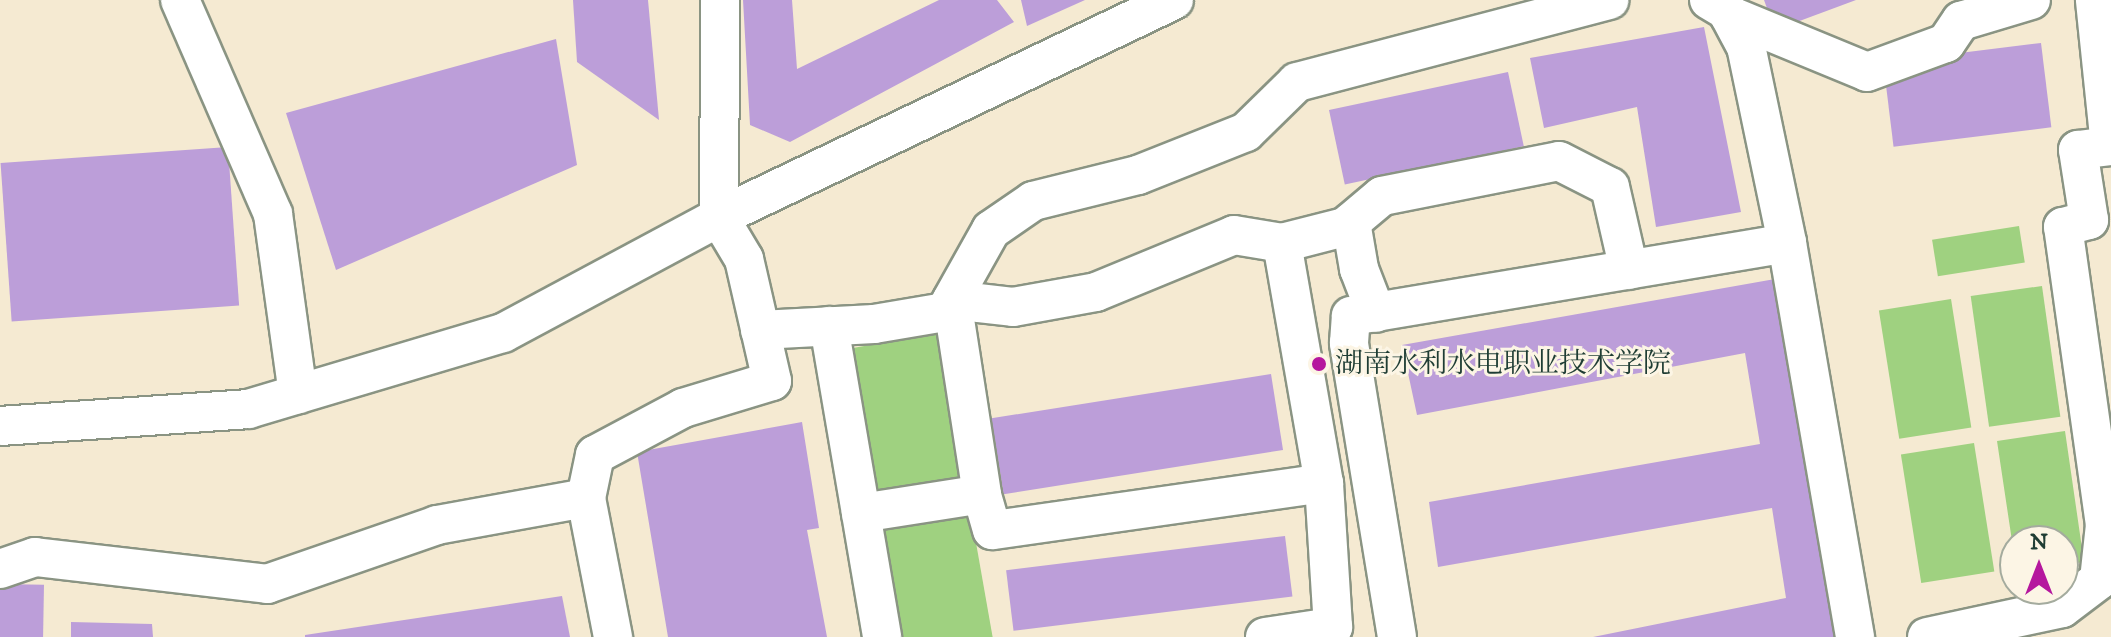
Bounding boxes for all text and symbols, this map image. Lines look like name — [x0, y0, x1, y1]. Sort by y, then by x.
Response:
place label: 湖南水利水电职业技术学院 — [1335, 347, 1671, 381]
marker: 湖南水利水电职业技术学院 — [1310, 355, 1328, 373]
north arrow — [1999, 525, 2079, 605]
text: N — [2030, 529, 2048, 556]

